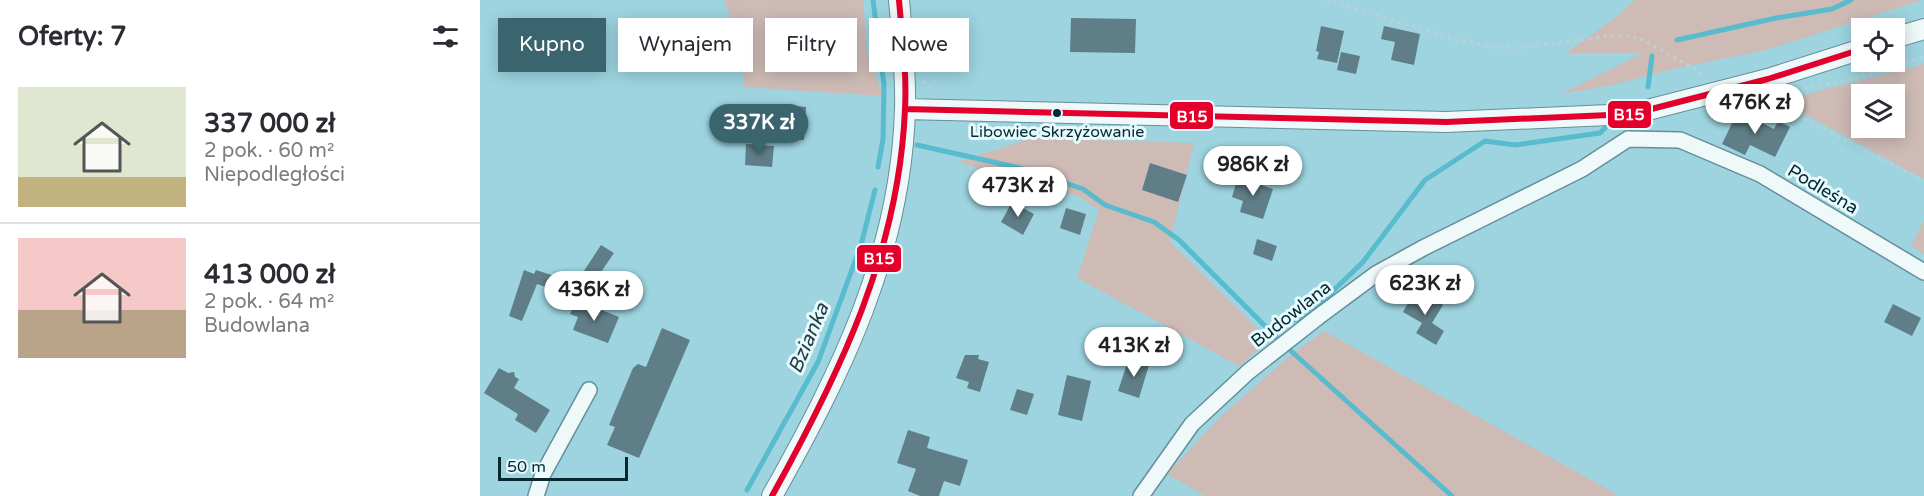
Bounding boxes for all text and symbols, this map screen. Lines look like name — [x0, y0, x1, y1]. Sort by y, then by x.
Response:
chip: Kupno — [498, 18, 606, 72]
chip: Wynajem — [618, 18, 753, 72]
chip: Filtry — [765, 18, 857, 72]
chip: Nowe — [869, 18, 969, 72]
map controls — [1851, 18, 1905, 138]
button: locate — [1851, 18, 1905, 72]
icon: filters — [429, 20, 462, 53]
text: Oferty: 7 — [18, 21, 127, 52]
pin: 476K zł — [1700, 84, 1810, 135]
button: layers — [1851, 84, 1905, 138]
text: 476K zł — [1719, 91, 1791, 115]
line badge: B15 — [1607, 100, 1652, 129]
line badge: B15 — [1169, 101, 1214, 130]
pin: 337K zł — [704, 104, 814, 155]
text: B15 — [1613, 105, 1645, 125]
marker: Libowiec Skrzyżowanie — [1051, 107, 1063, 119]
text: B15 — [1176, 107, 1208, 127]
text: 337 000 zł — [204, 108, 335, 139]
icon: home — [66, 111, 138, 183]
text: 337K zł — [723, 111, 795, 135]
place label: Libowiec Skrzyżowanie — [970, 122, 1144, 142]
text: 2 pok. · 60 m² — [204, 139, 334, 163]
pin: 986K zł — [1198, 146, 1308, 197]
text: 986K zł — [1217, 153, 1289, 177]
street label: Podleśna — [1784, 159, 1862, 219]
text: Niepodległości — [204, 163, 345, 187]
pin: 473K zł — [963, 167, 1073, 218]
text: 473K zł — [982, 174, 1054, 198]
line badge: B15 — [856, 244, 902, 273]
text: B15 — [863, 249, 895, 269]
text: 413 000 zł — [204, 259, 335, 290]
icon: home — [66, 262, 138, 334]
pin: 623K zł — [1370, 265, 1480, 316]
pin: 436K zł — [539, 271, 649, 322]
text: 623K zł — [1389, 272, 1461, 296]
street label: Budowlana — [1247, 276, 1335, 352]
text: 436K zł — [558, 278, 630, 302]
text: 2 pok. · 64 m² — [204, 290, 334, 314]
water label: Bzianka — [783, 299, 835, 377]
text: Budowlana — [204, 314, 310, 338]
pin: 413K zł — [1079, 327, 1189, 378]
text: 413K zł — [1098, 334, 1170, 358]
scale bar — [498, 454, 628, 482]
text: 50 m — [507, 457, 546, 477]

